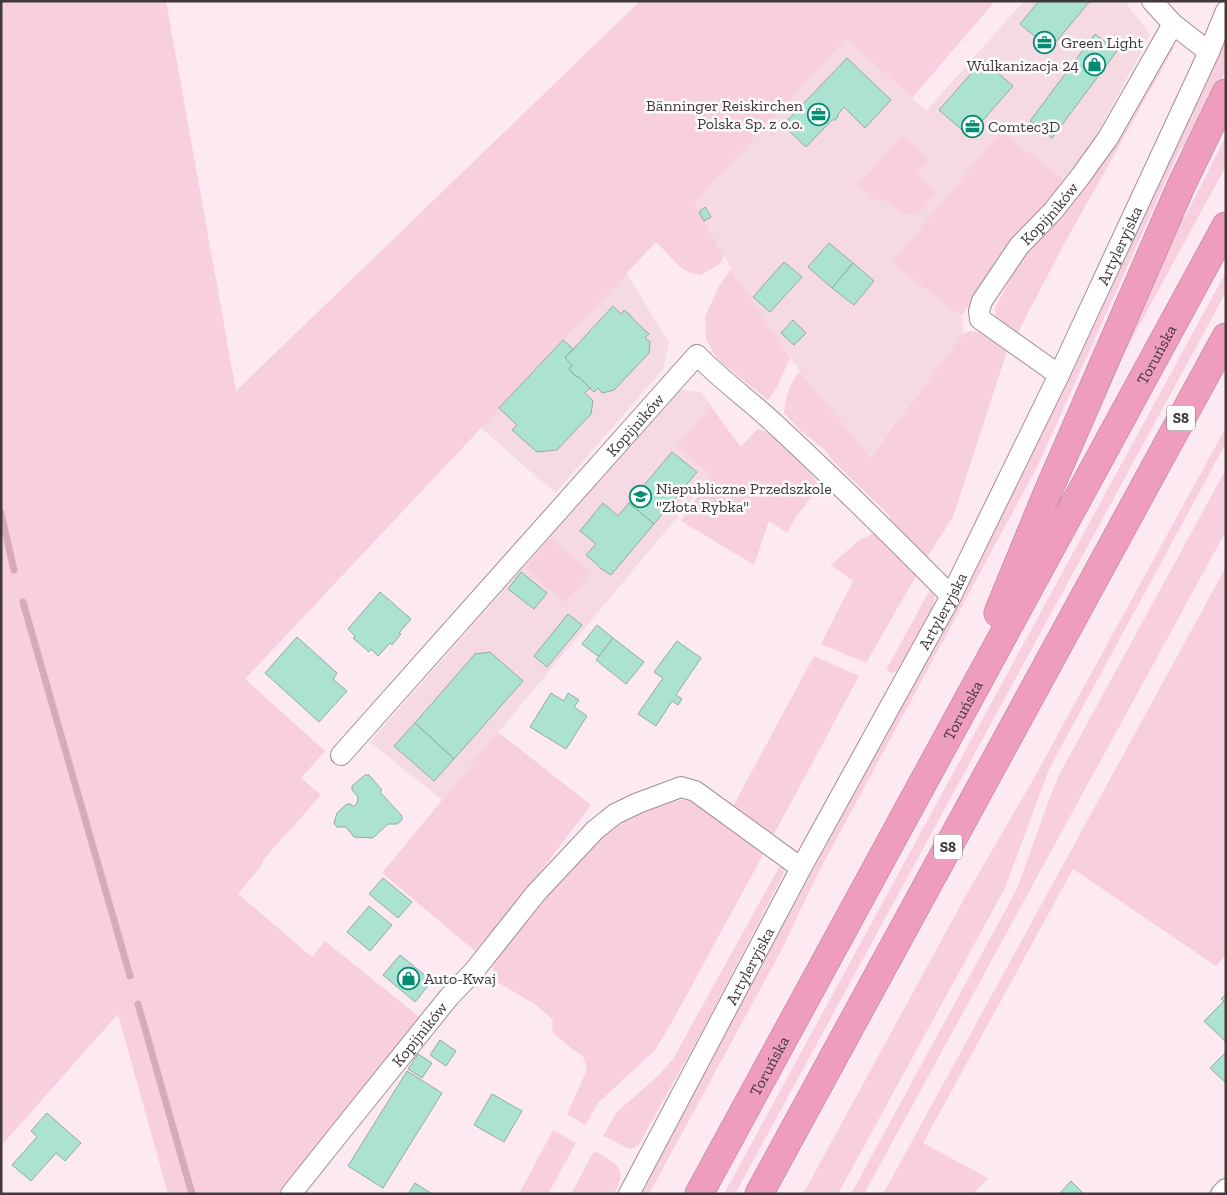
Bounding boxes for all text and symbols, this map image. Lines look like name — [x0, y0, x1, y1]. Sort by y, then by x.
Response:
office icon: Green Light — [1033, 30, 1057, 54]
place label: Green Light — [1061, 33, 1144, 52]
shop icon: Wulkanizacja 24 — [1083, 53, 1107, 77]
place label: Wulkanizacja 24 — [967, 56, 1079, 75]
place label: Bänninger Reiskirchen Polska Sp. z o.o. — [646, 96, 804, 133]
office icon: Bänninger Reiskirchen Polska Sp. z o.o. — [807, 102, 831, 126]
office icon: Comtec3D — [960, 114, 984, 138]
place label: Comtec3D — [988, 117, 1060, 136]
street label: Kopijników — [1016, 178, 1082, 249]
street label: Artyleryjska — [1093, 203, 1146, 288]
street label: Toruńska — [1132, 321, 1180, 387]
street label: Kopijników — [602, 389, 668, 460]
road number: S8 — [1167, 406, 1195, 430]
place label: Niepubliczne Przedszkole "Złota Rybka" — [656, 479, 832, 516]
school or university icon: Niepubliczne Przedszkole "Złota Rybka" — [628, 485, 652, 509]
street label: Artyleryjska — [914, 569, 971, 653]
street label: Toruńska — [939, 677, 986, 743]
road number: S8 — [934, 834, 962, 860]
street label: Artyleryjska — [721, 924, 778, 1008]
shop icon: Auto-Kwaj — [396, 966, 420, 990]
place label: Auto-Kwaj — [424, 969, 496, 988]
street label: Kopijników — [387, 997, 451, 1070]
street label: Toruńska — [745, 1032, 793, 1099]

